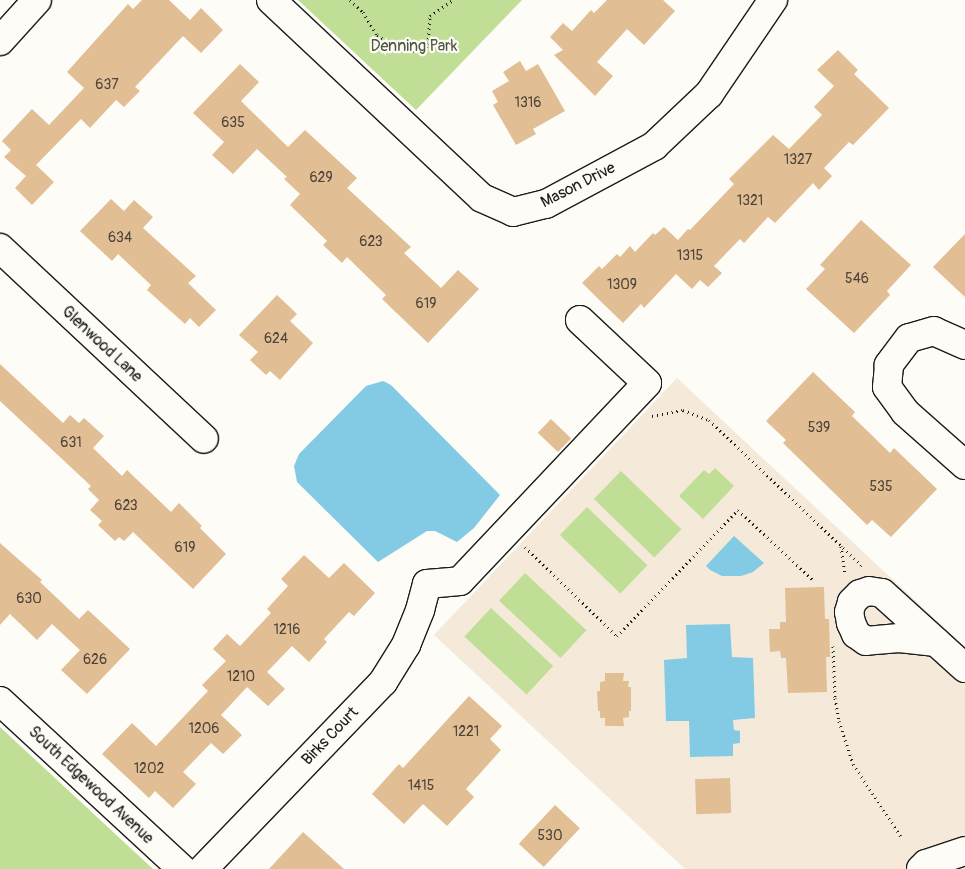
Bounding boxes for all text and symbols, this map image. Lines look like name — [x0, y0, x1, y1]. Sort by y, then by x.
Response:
park label: Denning Park — [371, 36, 457, 56]
house number: 637 — [95, 77, 119, 93]
house number: 1316 — [515, 95, 541, 111]
house number: 635 — [221, 115, 245, 131]
house number: 1327 — [784, 152, 812, 168]
street label: Mason Drive — [537, 158, 619, 212]
house number: 629 — [309, 170, 333, 186]
house number: 1321 — [737, 193, 763, 209]
house number: 634 — [108, 230, 132, 246]
house number: 623 — [359, 234, 383, 250]
house number: 1315 — [677, 248, 703, 264]
house number: 546 — [845, 271, 869, 287]
house number: 1309 — [607, 277, 637, 293]
house number: 619 — [416, 296, 436, 312]
street label: Glenwood Lane — [58, 302, 146, 386]
house number: 624 — [264, 331, 288, 347]
house number: 539 — [808, 420, 830, 436]
house number: 631 — [60, 435, 82, 451]
house number: 535 — [870, 479, 892, 495]
house number: 623 — [114, 498, 138, 514]
house number: 619 — [175, 540, 195, 556]
house number: 630 — [16, 591, 42, 607]
house number: 1216 — [274, 622, 300, 638]
house number: 626 — [83, 652, 107, 668]
house number: 1210 — [227, 669, 255, 685]
street label: Birks Court — [298, 703, 362, 769]
house number: 1206 — [188, 721, 220, 737]
street label: South Edgewood Avenue — [25, 722, 157, 848]
house number: 1221 — [453, 724, 479, 740]
house number: 1202 — [134, 761, 164, 777]
house number: 1415 — [408, 778, 434, 794]
house number: 530 — [538, 828, 562, 844]

